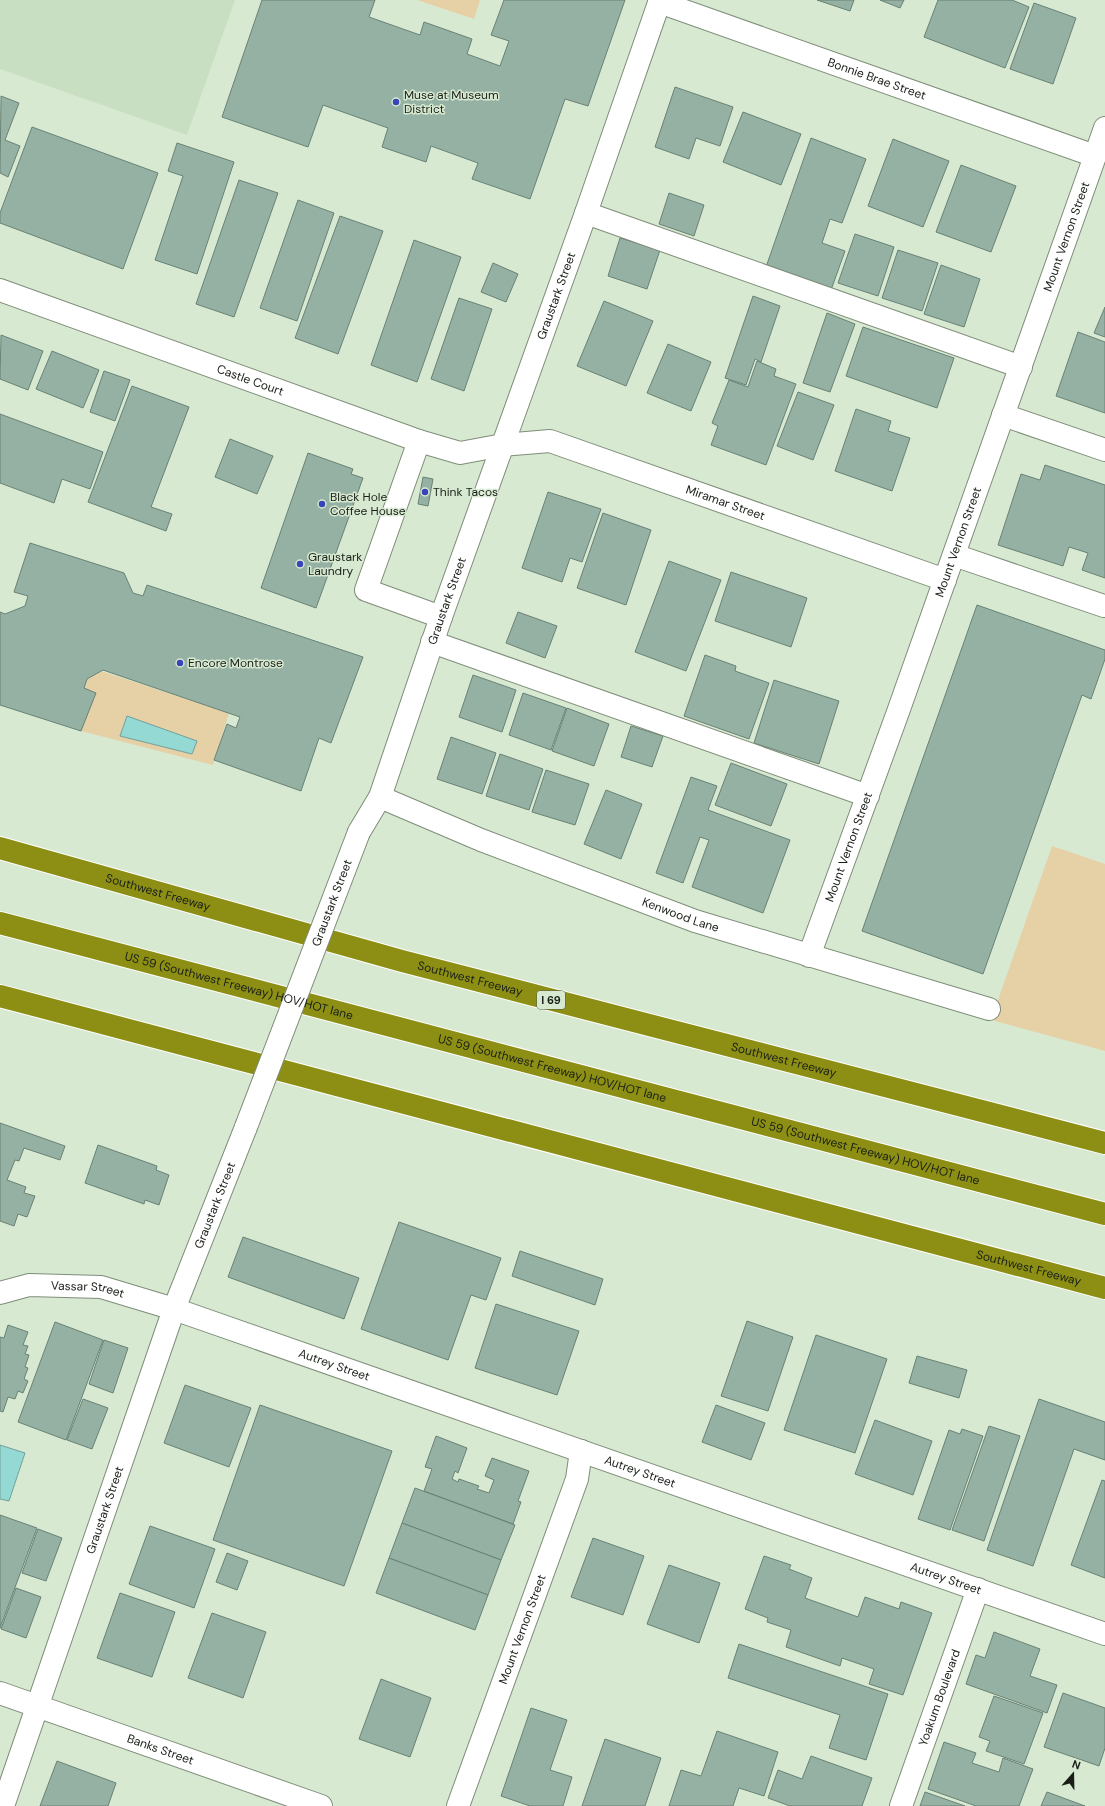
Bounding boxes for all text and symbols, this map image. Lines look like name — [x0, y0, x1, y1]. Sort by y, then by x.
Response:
street label: Bonnie Brae Street — [825, 54, 929, 104]
place label: Muse at Museum District — [404, 87, 499, 117]
marker: Muse at Museum District — [391, 97, 401, 107]
street label: Mount Vernon Street — [1040, 179, 1093, 294]
street label: Graustark Street — [533, 250, 579, 342]
street label: Castle Court — [215, 361, 286, 400]
street label: Miramar Street — [684, 481, 767, 524]
place label: Think Tacos — [433, 484, 498, 500]
street label: Mount Vernon Street — [931, 485, 985, 599]
marker: Think Tacos — [420, 487, 430, 497]
place label: Black Hole Coffee House — [330, 489, 406, 519]
marker: Black Hole Coffee House — [317, 499, 327, 509]
place label: Graustark Laundry — [308, 549, 362, 579]
street label: Graustark Street — [424, 555, 470, 647]
marker: Graustark Laundry — [295, 559, 305, 569]
place label: Encore Montrose — [188, 655, 283, 671]
marker: Encore Montrose — [175, 658, 185, 668]
street label: Mount Vernon Street — [821, 790, 876, 904]
street label: Graustark Street — [308, 857, 356, 949]
street label: Southwest Freeway — [104, 870, 212, 915]
street label: Kenwood Lane — [640, 894, 721, 936]
street label: US 59 (Southwest Freeway) HOV/HOT lane — [123, 948, 355, 1024]
street label: Southwest Freeway — [416, 957, 525, 1000]
road number: I 69 — [537, 991, 565, 1009]
street label: US 59 (Southwest Freeway) HOV/HOT lane — [436, 1031, 668, 1106]
street label: Southwest Freeway — [729, 1039, 838, 1081]
street label: US 59 (Southwest Freeway) HOV/HOT lane — [750, 1113, 982, 1189]
street label: Graustark Street — [191, 1160, 239, 1251]
street label: Southwest Freeway — [974, 1246, 1083, 1289]
street label: Vassar Street — [51, 1278, 127, 1302]
street label: Autrey Street — [296, 1345, 372, 1385]
street label: Autrey Street — [602, 1452, 678, 1492]
street label: Graustark Street — [82, 1464, 127, 1556]
street label: Autrey Street — [908, 1559, 984, 1598]
street label: Mount Vernon Street — [495, 1572, 550, 1686]
street label: Yoakum Boulevard — [915, 1647, 964, 1748]
street label: Banks Street — [125, 1730, 196, 1769]
north arrow — [1053, 1754, 1093, 1794]
text: N — [1070, 1757, 1083, 1773]

